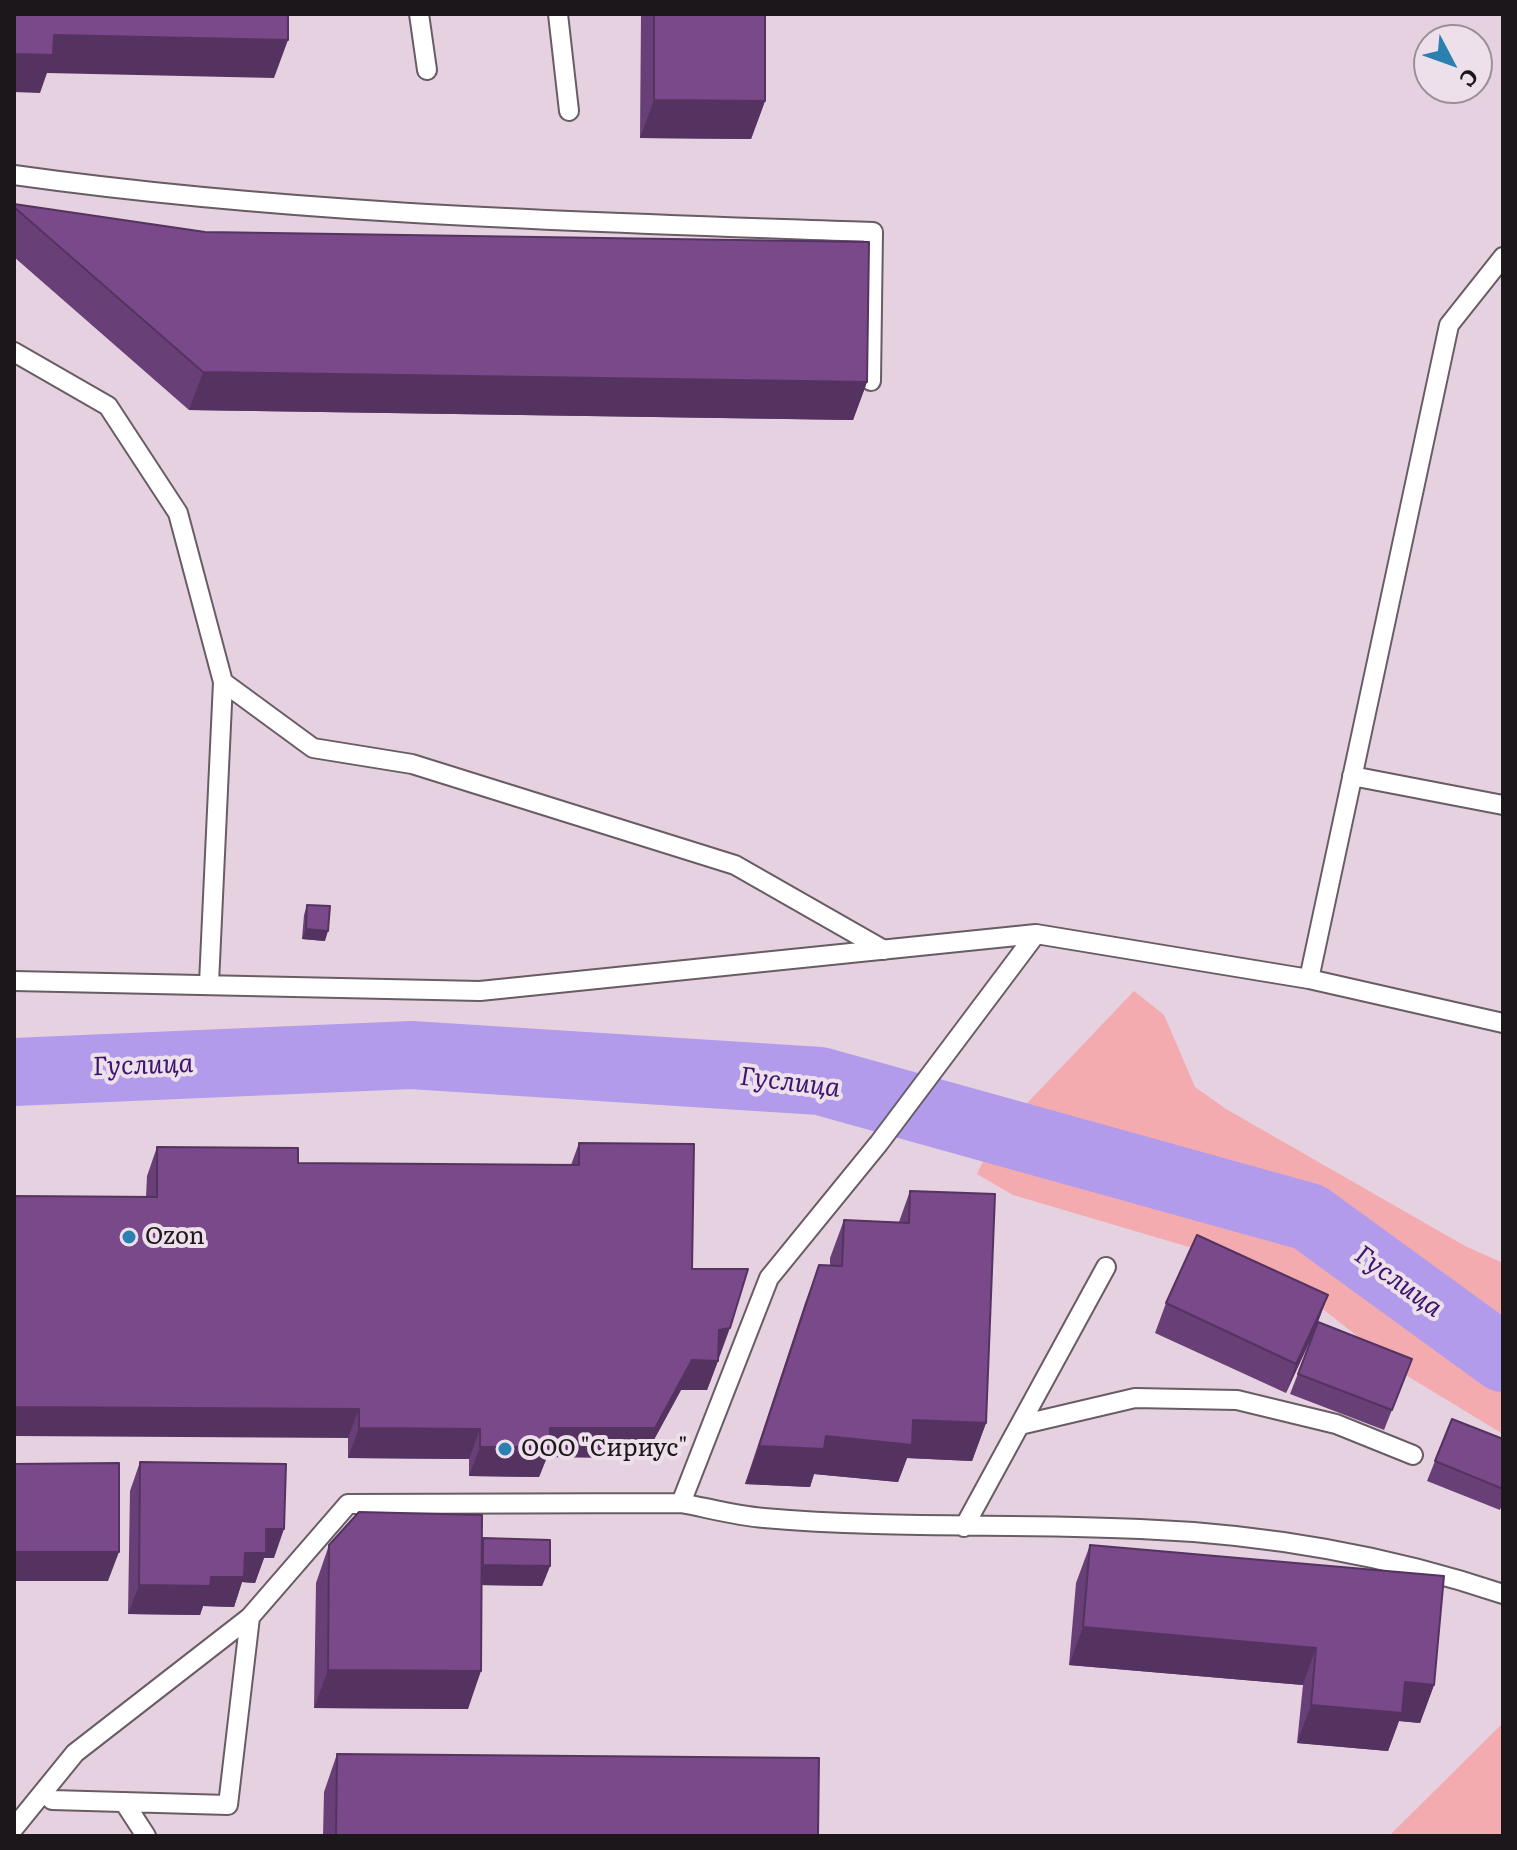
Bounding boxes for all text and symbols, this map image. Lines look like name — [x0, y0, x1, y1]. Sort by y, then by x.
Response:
north arrow — [1413, 24, 1493, 104]
text: С — [1452, 62, 1488, 95]
water label: Гуслица — [92, 1049, 194, 1083]
water label: Гуслица — [738, 1061, 842, 1105]
place label: Ozon — [145, 1223, 205, 1251]
marker: Ozon — [120, 1228, 138, 1246]
water label: Гуслица — [1348, 1240, 1448, 1324]
place label: ООО "Сириус" — [521, 1435, 688, 1463]
marker: ООО "Сириус" — [496, 1440, 514, 1458]

